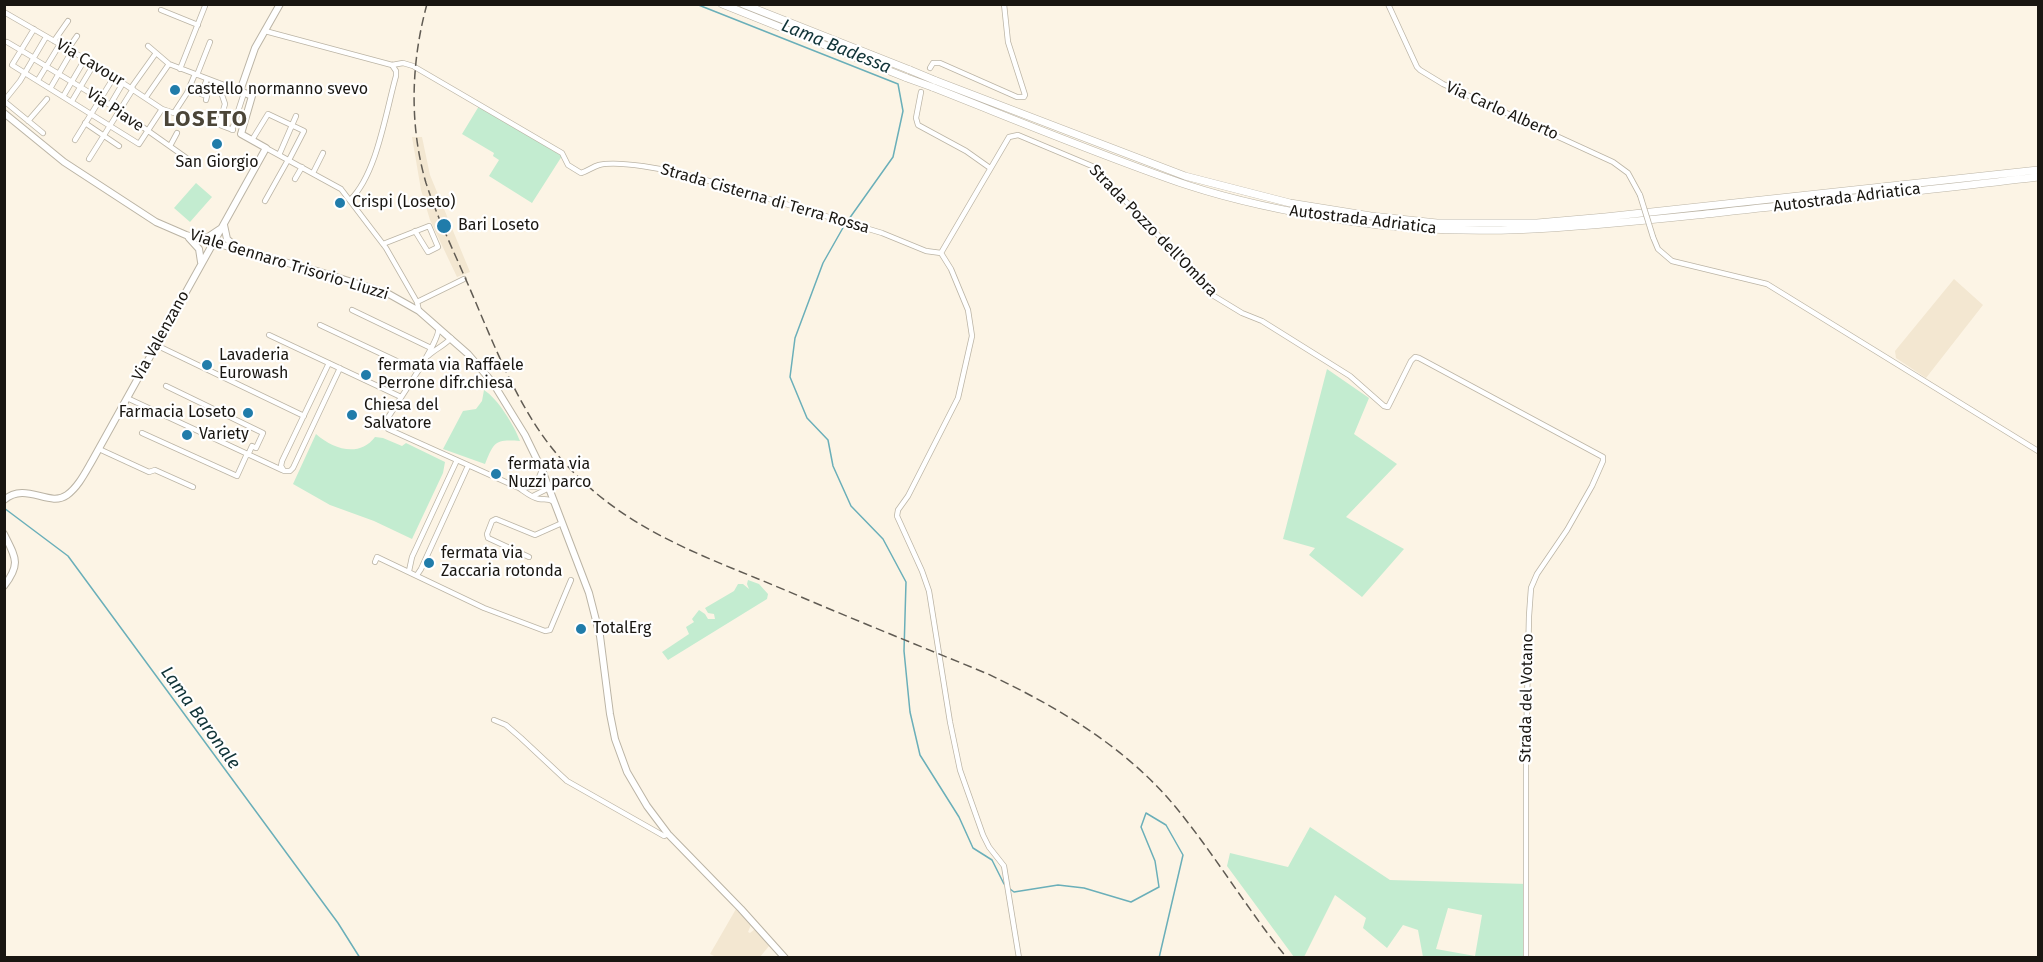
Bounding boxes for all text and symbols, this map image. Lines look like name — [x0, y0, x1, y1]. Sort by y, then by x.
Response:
water label: Lama Badessa — [778, 15, 894, 79]
street label: Via Cavour — [52, 35, 128, 91]
street label: Via Carlo Alberto — [1443, 78, 1561, 144]
place label: castello normanno svevo — [187, 80, 368, 100]
marker: castello normanno svevo — [168, 83, 182, 97]
street label: Via Piave — [83, 84, 147, 136]
district label: LOSETO — [163, 107, 249, 133]
marker: San Giorgio — [210, 137, 224, 151]
place label: San Giorgio — [175, 153, 259, 173]
street label: Strada Cisterna di Terra Rossa — [658, 160, 872, 238]
street label: Strada Pozzo dell'Ombra — [1085, 161, 1221, 301]
street label: Autostrada Adriatica — [1772, 179, 1922, 217]
place label: Crispi (Loseto) — [352, 193, 455, 213]
marker: Crispi (Loseto) — [333, 196, 347, 210]
street label: Autostrada Adriatica — [1288, 201, 1438, 239]
place label: Bari Loseto — [458, 216, 539, 236]
marker: Bari Loseto — [435, 217, 453, 235]
street label: Viale Gennaro Trisorio-Liuzzi — [187, 226, 391, 304]
street label: Via Valenzano — [128, 288, 194, 384]
place label: Lavaderia Eurowash — [219, 346, 289, 384]
place label: fermata via Raffaele Perrone difr.chiesa — [378, 356, 524, 394]
marker: Lavaderia Eurowash — [200, 358, 214, 372]
marker: fermata via Raffaele Perrone difr.chiesa — [359, 368, 373, 382]
place label: Chiesa del Salvatore — [364, 396, 439, 434]
place label: Farmacia Loseto — [119, 403, 236, 423]
marker: Farmacia Loseto — [241, 406, 255, 420]
marker: Chiesa del Salvatore — [345, 408, 359, 422]
place label: Variety — [199, 425, 249, 445]
marker: Variety — [180, 428, 194, 442]
place label: fermata via Nuzzi parco — [508, 455, 591, 493]
marker: fermata via Nuzzi parco — [489, 467, 503, 481]
place label: fermata via Zaccaria rotonda — [441, 544, 563, 582]
marker: fermata via Zaccaria rotonda — [422, 556, 436, 570]
place label: TotalErg — [593, 619, 651, 639]
marker: TotalErg — [574, 622, 588, 636]
street label: Strada del Votano — [1516, 633, 1538, 763]
water label: Lama Baronale — [155, 662, 245, 774]

